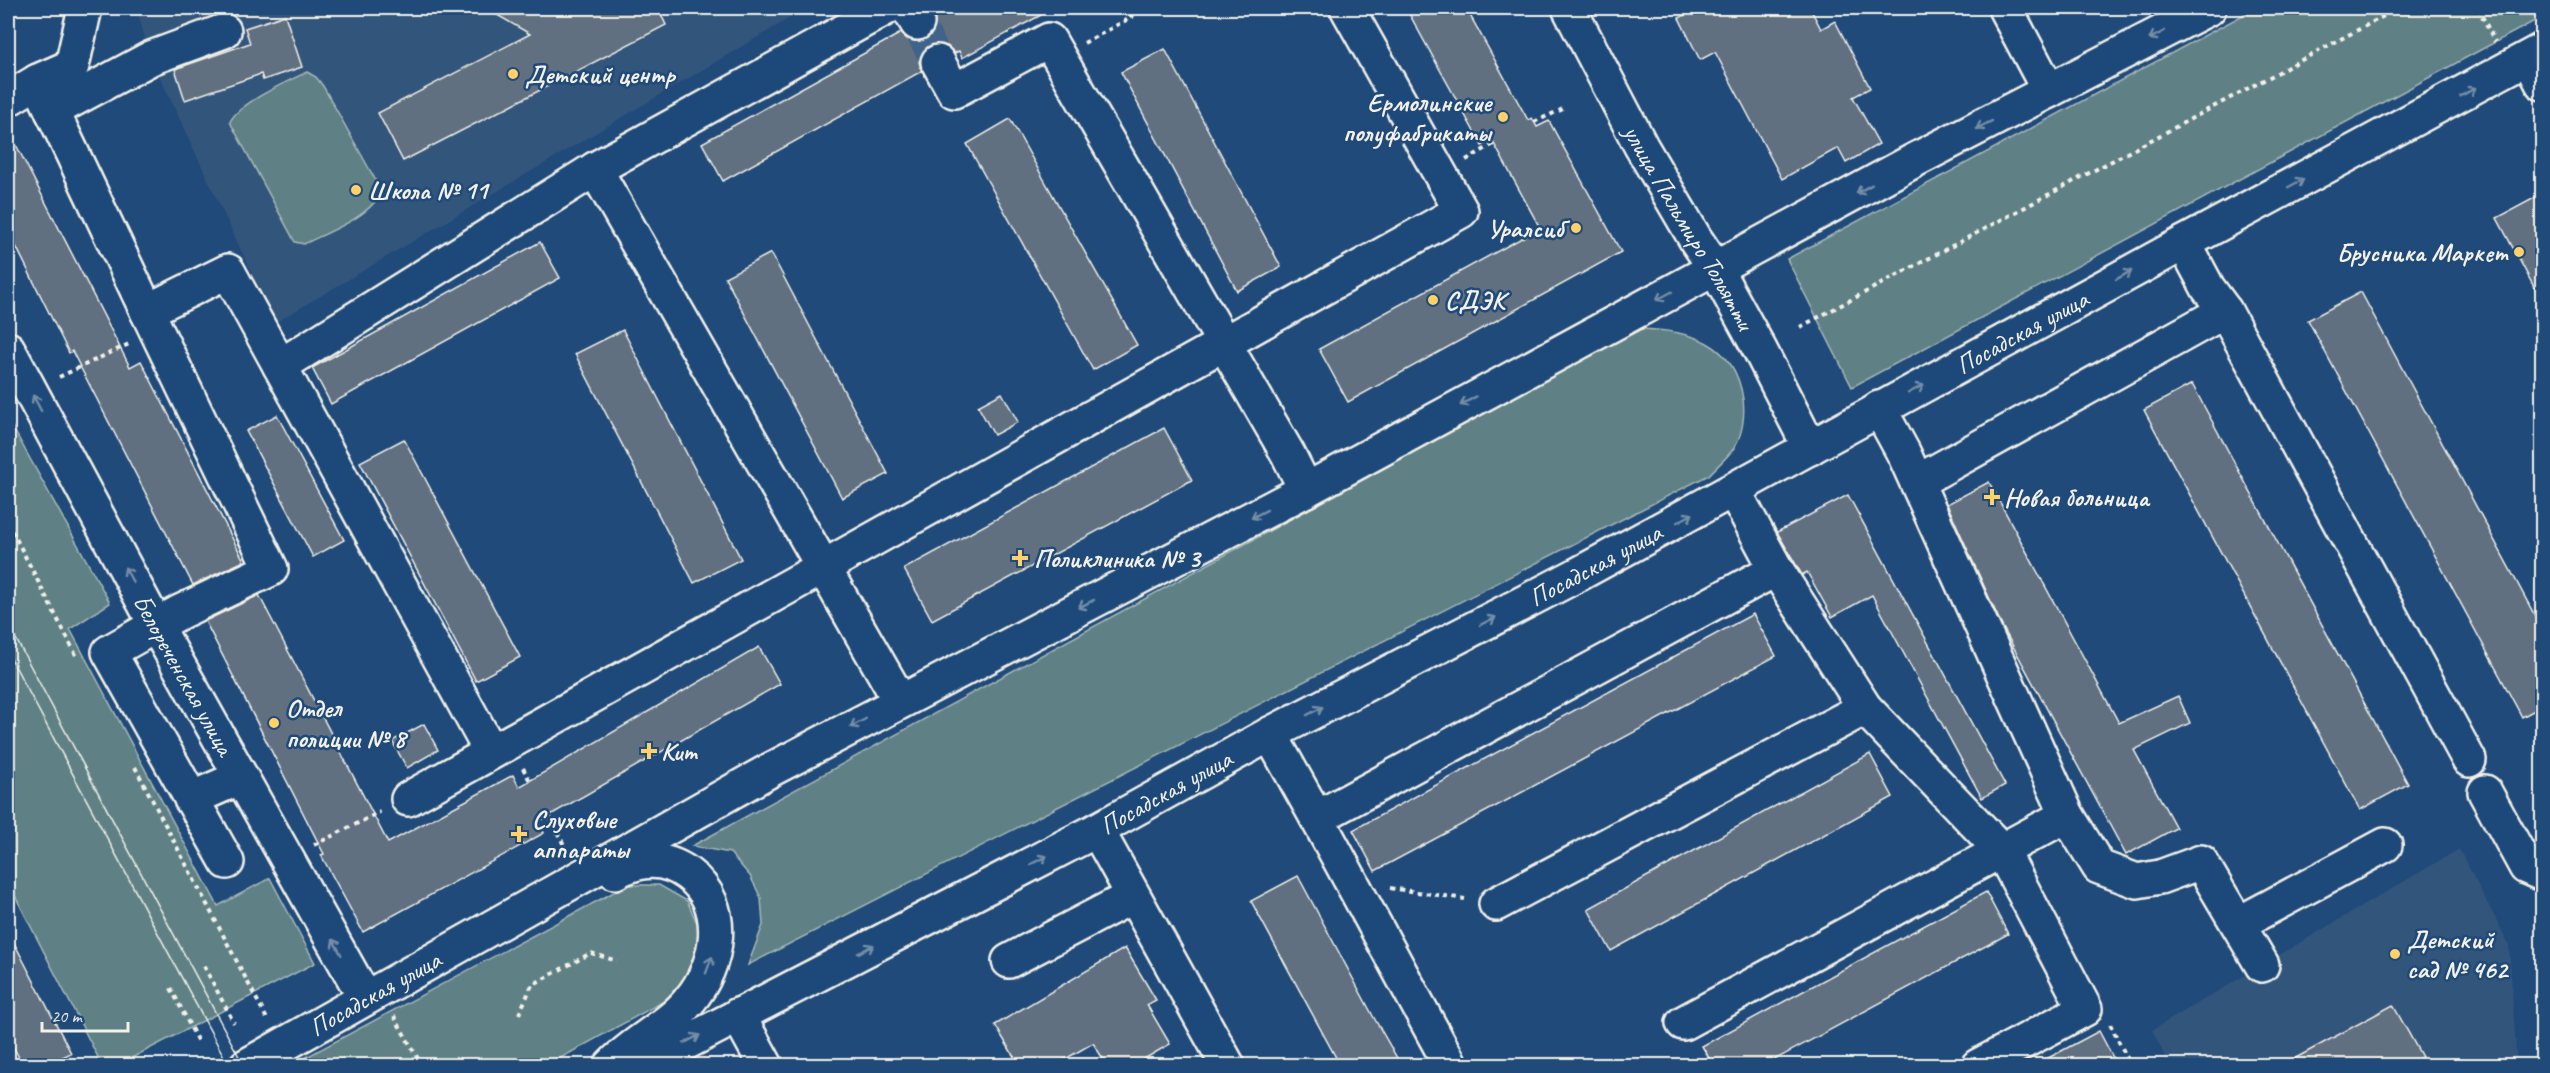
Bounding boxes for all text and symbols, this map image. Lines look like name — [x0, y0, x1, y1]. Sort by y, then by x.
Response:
one-way arrow — [2148, 29, 2166, 41]
place label: Детский центр — [525, 58, 677, 91]
marker: Детский центр — [506, 67, 520, 81]
place label: Ермолинские полуфабрикаты — [1343, 86, 1494, 149]
one-way arrow — [2459, 86, 2476, 98]
marker: Ермолинские полуфабрикаты — [1496, 110, 1510, 124]
street label: улица Пальмиро Тольятти — [1615, 117, 1763, 338]
one-way arrow — [1975, 119, 1993, 131]
place label: Школа № 11 — [368, 174, 491, 207]
one-way arrow — [2287, 177, 2304, 189]
marker: Школа № 11 — [349, 183, 363, 197]
one-way arrow — [1855, 184, 1873, 195]
place label: Уралсиб — [1487, 212, 1571, 245]
marker: Уралсиб — [1569, 221, 1583, 235]
place label: Брусника Маркет — [2337, 236, 2509, 269]
marker: Брусника Маркет — [2512, 245, 2526, 259]
one-way arrow — [2115, 269, 2132, 281]
street label: Посадская улица — [1950, 281, 2095, 381]
place label: СДЭК — [1445, 284, 1510, 317]
one-way arrow — [1655, 291, 1673, 302]
marker: СДЭК — [1426, 293, 1440, 307]
one-way arrow — [1907, 383, 1925, 394]
one-way arrow — [31, 395, 43, 412]
one-way arrow — [1460, 395, 1477, 407]
place label: Новая больница — [2004, 481, 2151, 514]
marker: Новая больница — [1985, 490, 1999, 504]
one-way arrow — [1251, 509, 1269, 520]
one-way arrow — [1675, 511, 1693, 523]
street label: Посадская улица — [1523, 515, 1669, 614]
place label: Поликлиника № 3 — [1034, 542, 1202, 575]
marker: Поликлиника № 3 — [1011, 549, 1029, 567]
one-way arrow — [123, 567, 135, 584]
street label: Белореченская улица — [126, 588, 243, 763]
one-way arrow — [1078, 599, 1096, 610]
one-way arrow — [1478, 615, 1496, 627]
place label: Отдел полиции № 8 — [286, 692, 409, 755]
one-way arrow — [1305, 705, 1323, 717]
marker: Отдел полиции № 8 — [267, 716, 281, 730]
one-way arrow — [849, 718, 867, 729]
place label: Кит — [661, 735, 698, 768]
street label: Посадская улица — [1094, 741, 1239, 842]
marker: Кит — [642, 744, 656, 758]
place label: Слуховые аппараты — [532, 803, 631, 866]
marker: Слуховые аппараты — [510, 825, 528, 843]
one-way arrow — [1030, 854, 1047, 866]
place label: Детский сад № 462 — [2407, 923, 2509, 986]
one-way arrow — [330, 939, 342, 956]
street label: Посадская улица — [303, 942, 448, 1044]
one-way arrow — [856, 943, 874, 954]
marker: Детский сад № 462 — [2388, 947, 2402, 961]
one-way arrow — [705, 957, 716, 975]
scale bar — [42, 995, 128, 1033]
text: 20 m — [51, 1005, 84, 1027]
one-way arrow — [683, 1032, 701, 1044]

